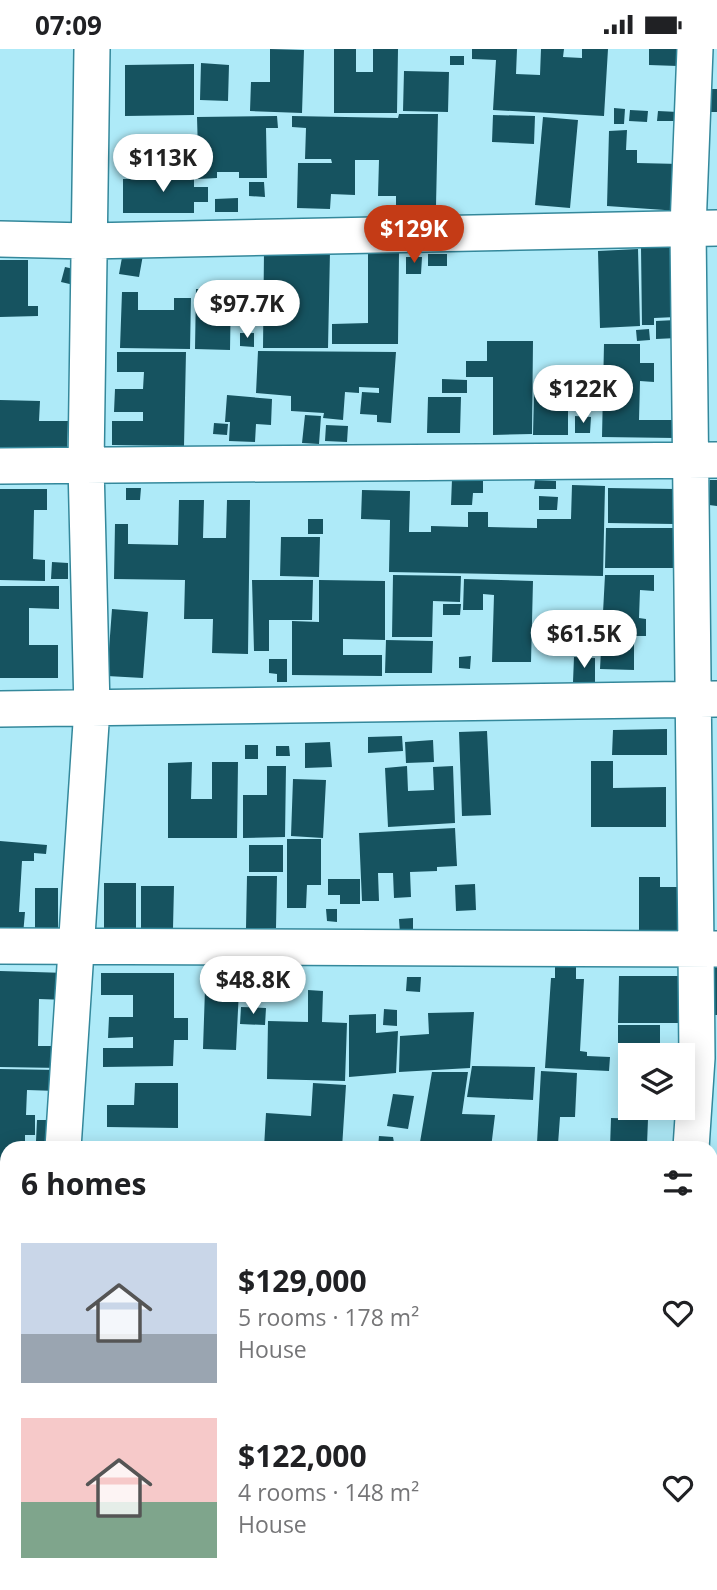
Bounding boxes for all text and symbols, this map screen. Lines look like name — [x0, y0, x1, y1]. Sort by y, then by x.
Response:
text: 07:09 — [35, 7, 102, 43]
pin: $113K — [114, 135, 212, 194]
text: $113K — [129, 141, 197, 173]
pin: $129K — [365, 205, 463, 265]
text: $129K — [380, 212, 448, 244]
pin: $97.7K — [190, 281, 304, 340]
text: $97.7K — [210, 287, 284, 319]
pin: $122K — [534, 365, 632, 425]
text: $122K — [549, 372, 617, 404]
pin: $61.5K — [527, 611, 641, 670]
text: $61.5K — [547, 617, 621, 649]
pin: $48.8K — [196, 957, 310, 1016]
text: $48.8K — [216, 963, 290, 995]
map controls — [618, 1043, 695, 1120]
button: layers — [618, 1043, 695, 1120]
text: 6 homes — [21, 1163, 146, 1204]
icon: filters — [659, 1164, 697, 1202]
text: $129,000 — [238, 1260, 367, 1301]
icon: home — [77, 1271, 161, 1355]
icon: heart — [659, 1294, 697, 1332]
text: 5 rooms · 178 m² — [238, 1301, 419, 1333]
text: House — [238, 1333, 307, 1365]
text: $122,000 — [238, 1435, 367, 1476]
icon: home — [77, 1446, 161, 1530]
icon: heart — [659, 1469, 697, 1507]
text: 4 rooms · 148 m² — [238, 1476, 419, 1508]
text: House — [238, 1508, 307, 1540]

